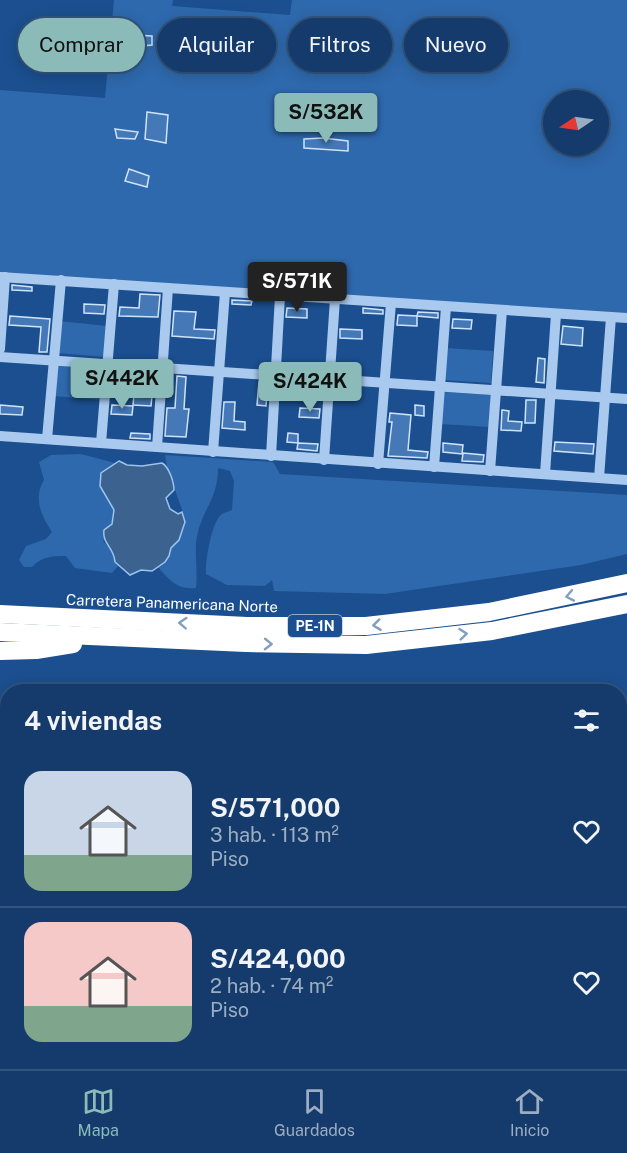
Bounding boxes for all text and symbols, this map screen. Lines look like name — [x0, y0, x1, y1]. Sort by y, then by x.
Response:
chip: Comprar — [18, 18, 145, 72]
chip: Alquilar — [157, 18, 276, 72]
chip: Filtros — [288, 18, 392, 72]
chip: Nuevo — [404, 18, 508, 72]
north arrow — [543, 90, 609, 156]
map controls — [543, 90, 609, 156]
pin: S/532K — [277, 93, 375, 144]
text: S/532K — [288, 100, 364, 124]
pin: S/571K — [248, 262, 346, 313]
text: S/571K — [262, 269, 332, 293]
pin: S/442K — [73, 359, 171, 410]
pin: S/424K — [261, 362, 359, 413]
text: S/442K — [85, 366, 159, 390]
text: S/424K — [273, 369, 347, 393]
one-way arrow — [565, 589, 575, 602]
street label: Carretera Panamericana Norte — [66, 591, 278, 615]
road number: PE-1N — [288, 615, 342, 637]
one-way arrow — [178, 616, 187, 629]
one-way arrow — [373, 618, 382, 631]
one-way arrow — [458, 628, 467, 641]
one-way arrow — [264, 638, 273, 650]
icon: filters — [570, 704, 603, 737]
text: 4 viviendas — [24, 705, 162, 736]
text: S/571,000 — [210, 792, 340, 823]
icon: home — [72, 795, 144, 867]
icon: heart — [570, 815, 603, 848]
text: 3 hab. · 113 m² — [210, 823, 339, 847]
text: Piso — [210, 847, 249, 871]
text: S/424,000 — [210, 943, 346, 974]
icon: home — [72, 946, 144, 1018]
icon: heart — [570, 966, 603, 999]
text: 2 hab. · 74 m² — [210, 974, 333, 998]
text: Piso — [210, 998, 249, 1022]
tab: Mapa — [78, 1085, 119, 1140]
tab: Guardados — [274, 1085, 355, 1140]
tab: Inicio — [510, 1085, 549, 1140]

